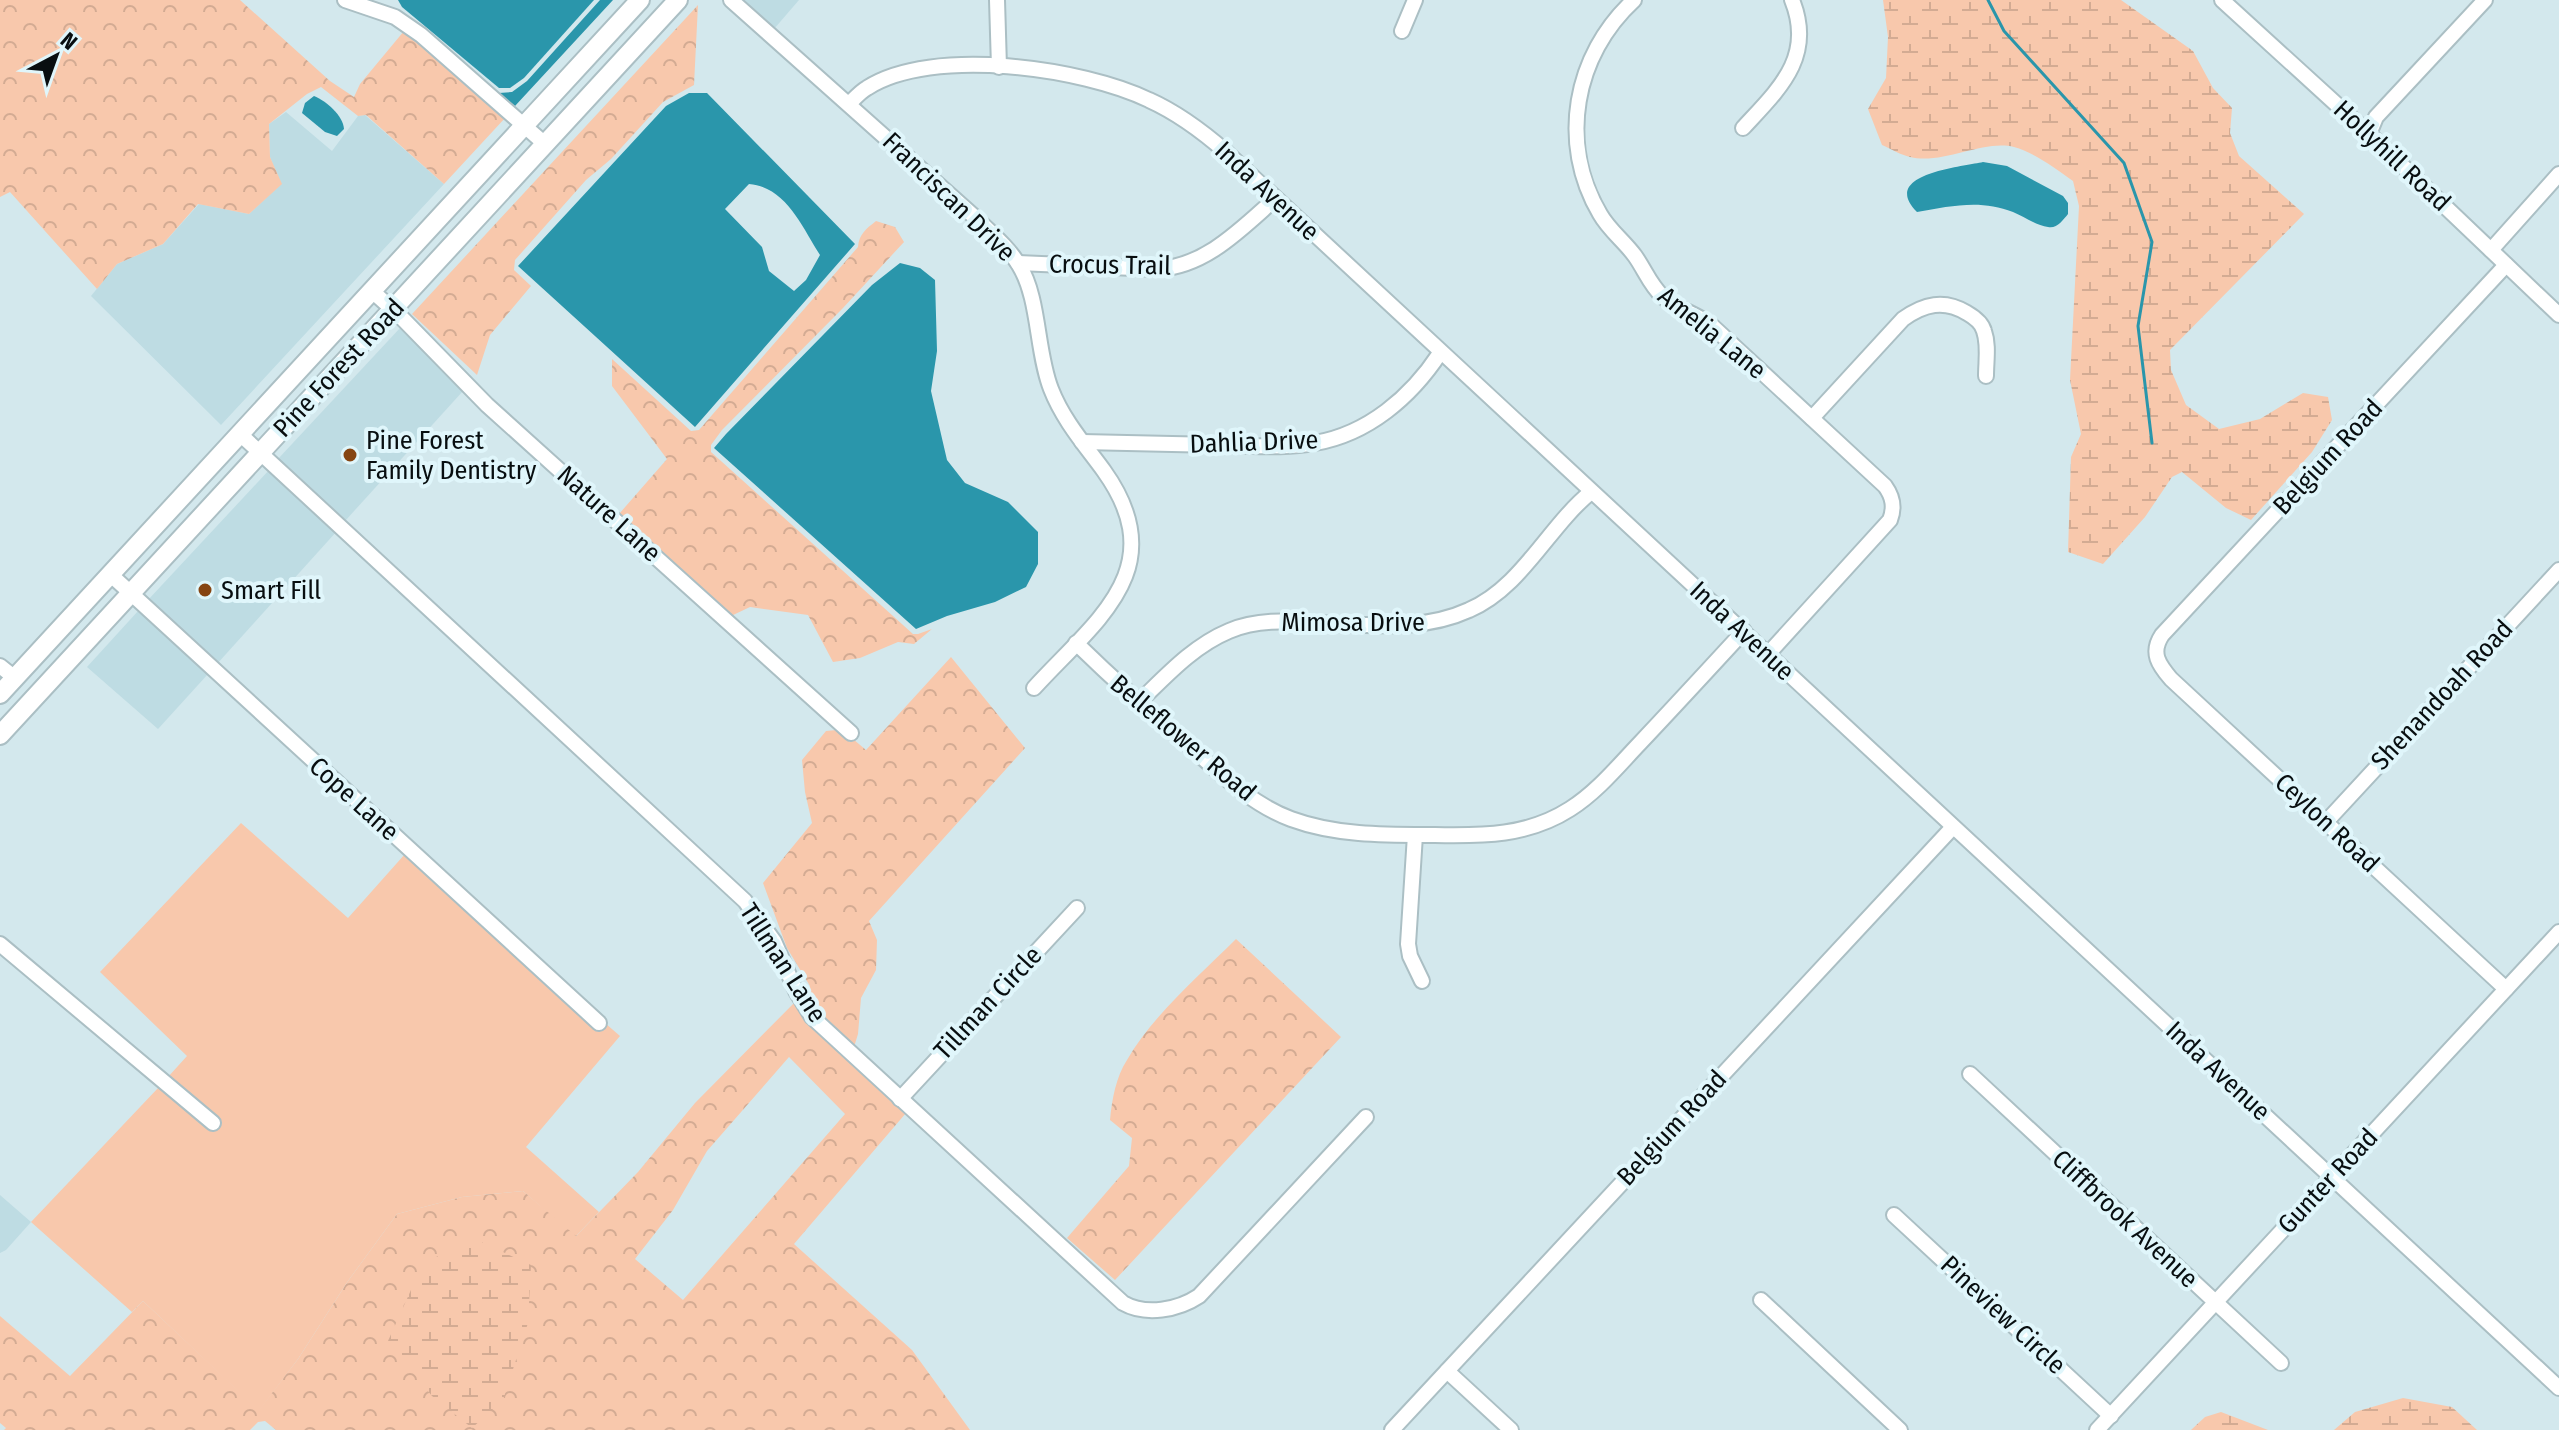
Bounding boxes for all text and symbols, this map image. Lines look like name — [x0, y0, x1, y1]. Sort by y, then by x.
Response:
north arrow — [16, 16, 96, 96]
text: N — [55, 27, 83, 56]
street label: Hollyhill Road — [2327, 94, 2457, 218]
street label: Franciscan Drive — [876, 126, 1022, 268]
street label: Inda Avenue — [1208, 135, 1326, 247]
street label: Crocus Trail — [1049, 248, 1172, 282]
street label: Amelia Lane — [1652, 280, 1772, 386]
street label: Pine Forest Road — [267, 292, 411, 444]
street label: Belgium Road — [2267, 393, 2389, 521]
street label: Dahlia Drive — [1189, 424, 1319, 460]
place label: Pine Forest Family Dentistry — [366, 425, 537, 486]
marker: Pine Forest Family Dentistry — [341, 446, 359, 464]
street label: Nature Lane — [551, 459, 667, 569]
place label: Smart Fill — [221, 575, 321, 606]
street label: Inda Avenue — [1683, 575, 1801, 687]
marker: Smart Fill — [196, 581, 214, 599]
street label: Mimosa Drive — [1281, 607, 1425, 638]
street label: Shenandoah Road — [2365, 614, 2519, 776]
street label: Belleflower Road — [1104, 668, 1262, 808]
street label: Cope Lane — [303, 751, 405, 847]
street label: Ceylon Road — [2268, 767, 2386, 879]
street label: Tillman Lane — [733, 898, 833, 1028]
street label: Tillman Circle — [928, 940, 1048, 1066]
street label: Inda Avenue — [2159, 1015, 2277, 1127]
street label: Belgium Road — [1611, 1064, 1733, 1192]
street label: Gunter Road — [2272, 1122, 2384, 1240]
street label: Cliffbrook Avenue — [2046, 1143, 2204, 1295]
street label: Pineview Circle — [1934, 1249, 2072, 1381]

